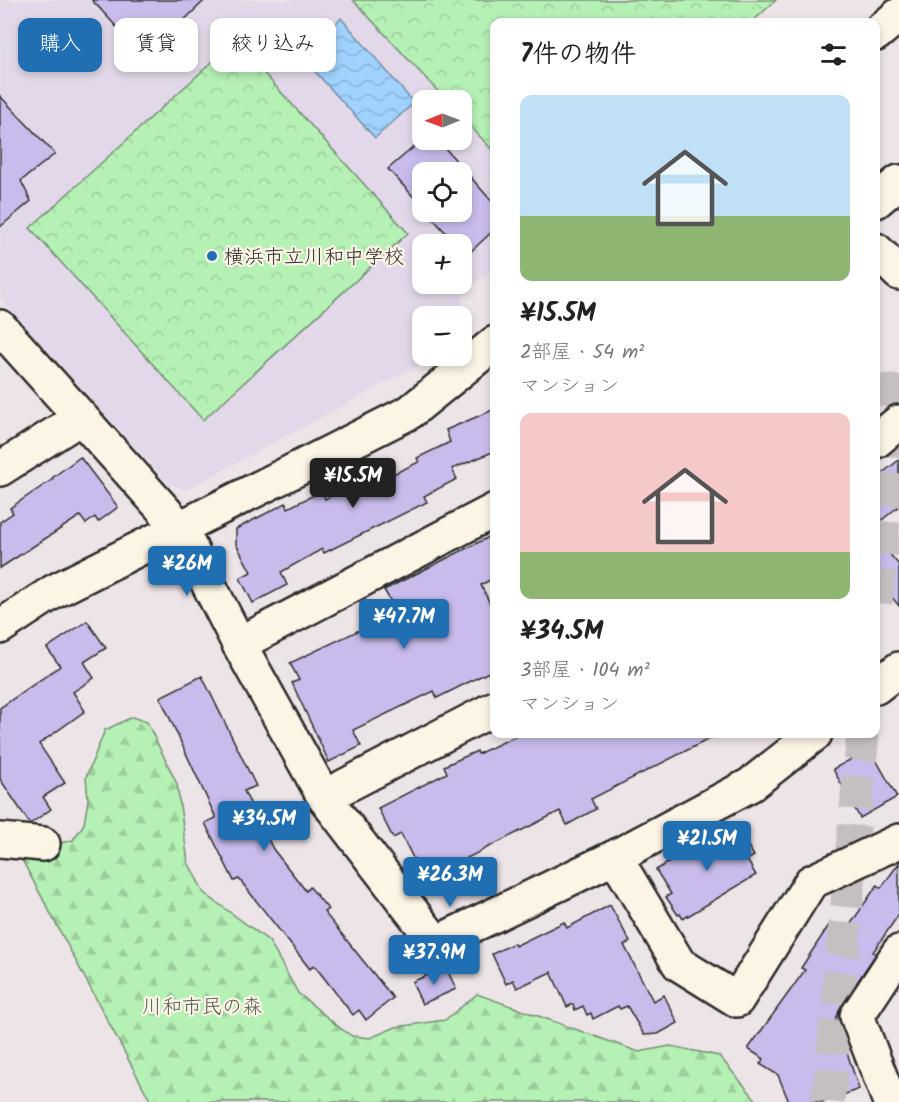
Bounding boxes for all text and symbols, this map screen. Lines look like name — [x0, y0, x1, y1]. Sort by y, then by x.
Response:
chip: 購入 — [18, 18, 102, 72]
chip: 賃貸 — [114, 18, 198, 72]
chip: 絞り込み — [210, 18, 336, 72]
text: 7件の物件 — [520, 34, 636, 76]
icon: filters — [817, 38, 850, 71]
north arrow — [412, 90, 472, 150]
map controls — [412, 90, 472, 366]
icon: home — [631, 134, 739, 242]
button: locate — [412, 162, 472, 222]
button: + — [412, 234, 472, 294]
place label: 横浜市立川和中学校 — [224, 242, 404, 274]
marker: 横浜市立川和中学校 — [205, 249, 219, 263]
text: ¥15.5M — [520, 293, 596, 335]
button: − — [412, 306, 472, 366]
text: 2部屋 · 54 m² — [520, 337, 644, 369]
text: マンション — [520, 371, 619, 403]
icon: home — [631, 452, 739, 560]
pin: ¥15.5M — [304, 458, 402, 509]
text: ¥15.5M — [324, 461, 382, 493]
pin: ¥26M — [151, 546, 223, 597]
text: ¥26M — [162, 549, 212, 581]
pin: ¥47.7M — [355, 599, 453, 650]
text: ¥47.7M — [373, 602, 435, 634]
text: ¥34.5M — [520, 611, 603, 653]
text: 3部屋 · 104 m² — [520, 655, 650, 687]
text: マンション — [520, 689, 619, 721]
pin: ¥34.5M — [215, 801, 313, 852]
text: ¥34.5M — [232, 804, 296, 836]
pin: ¥21.5M — [658, 821, 756, 872]
text: ¥21.5M — [677, 824, 737, 856]
pin: ¥26.3M — [401, 857, 499, 908]
text: ¥26.3M — [417, 860, 483, 892]
pin: ¥37.9M — [385, 935, 483, 986]
text: ¥37.9M — [403, 938, 465, 970]
park label: 川和市民の森 — [142, 992, 262, 1024]

